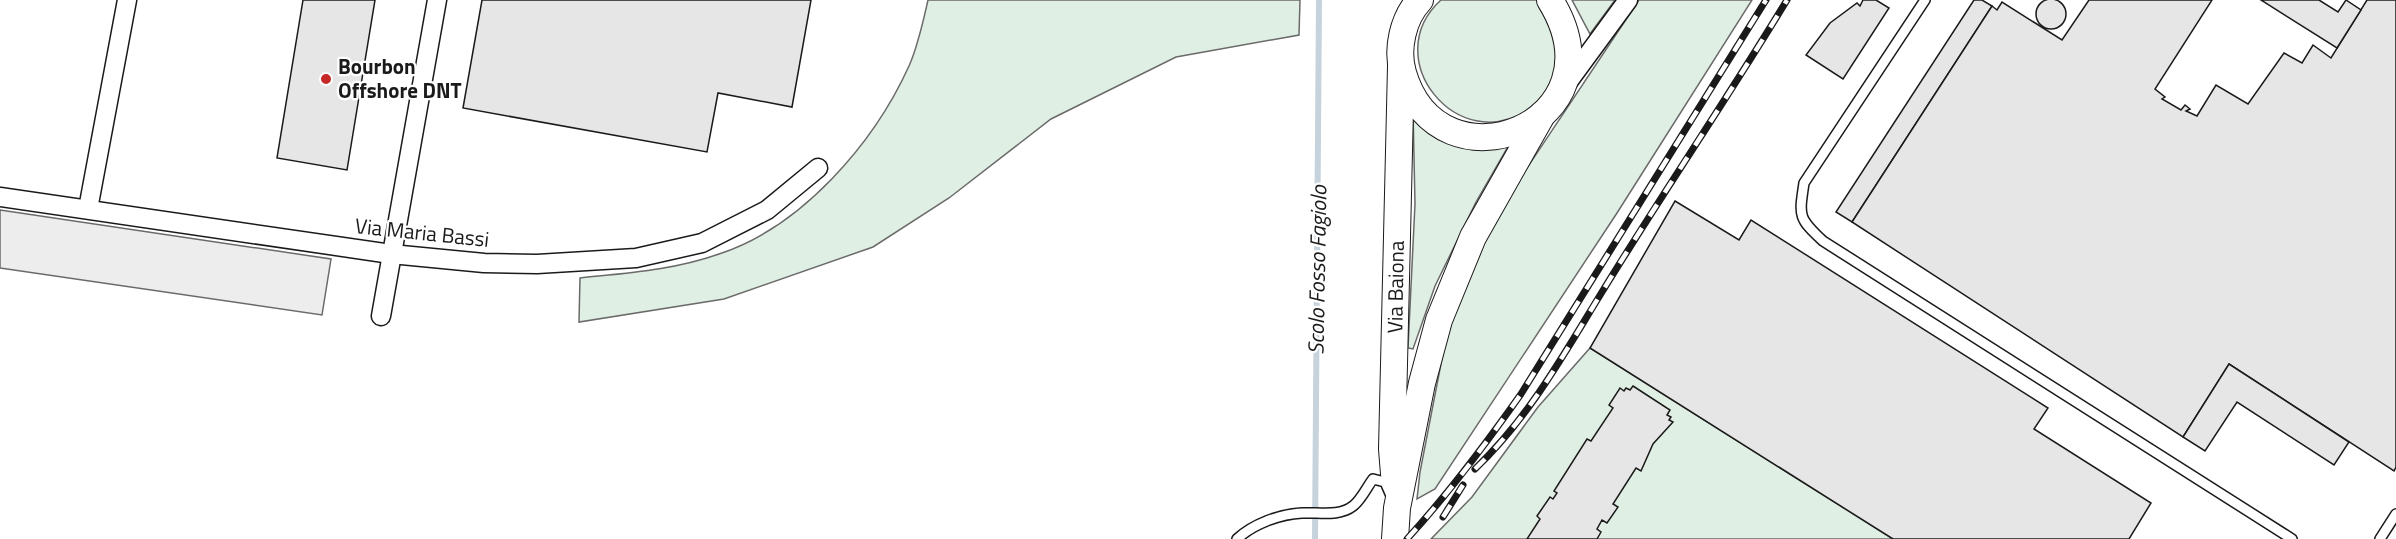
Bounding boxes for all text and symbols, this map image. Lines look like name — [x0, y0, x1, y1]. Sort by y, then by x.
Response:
place label: Bourbon Offshore DNT — [338, 50, 462, 106]
marker: Bourbon Offshore DNT — [319, 72, 333, 86]
water label: Scolo Fosso Fagiolo — [1299, 184, 1335, 355]
street label: Via Maria Bassi — [353, 209, 491, 255]
street label: Via Baiona — [1378, 240, 1412, 334]

